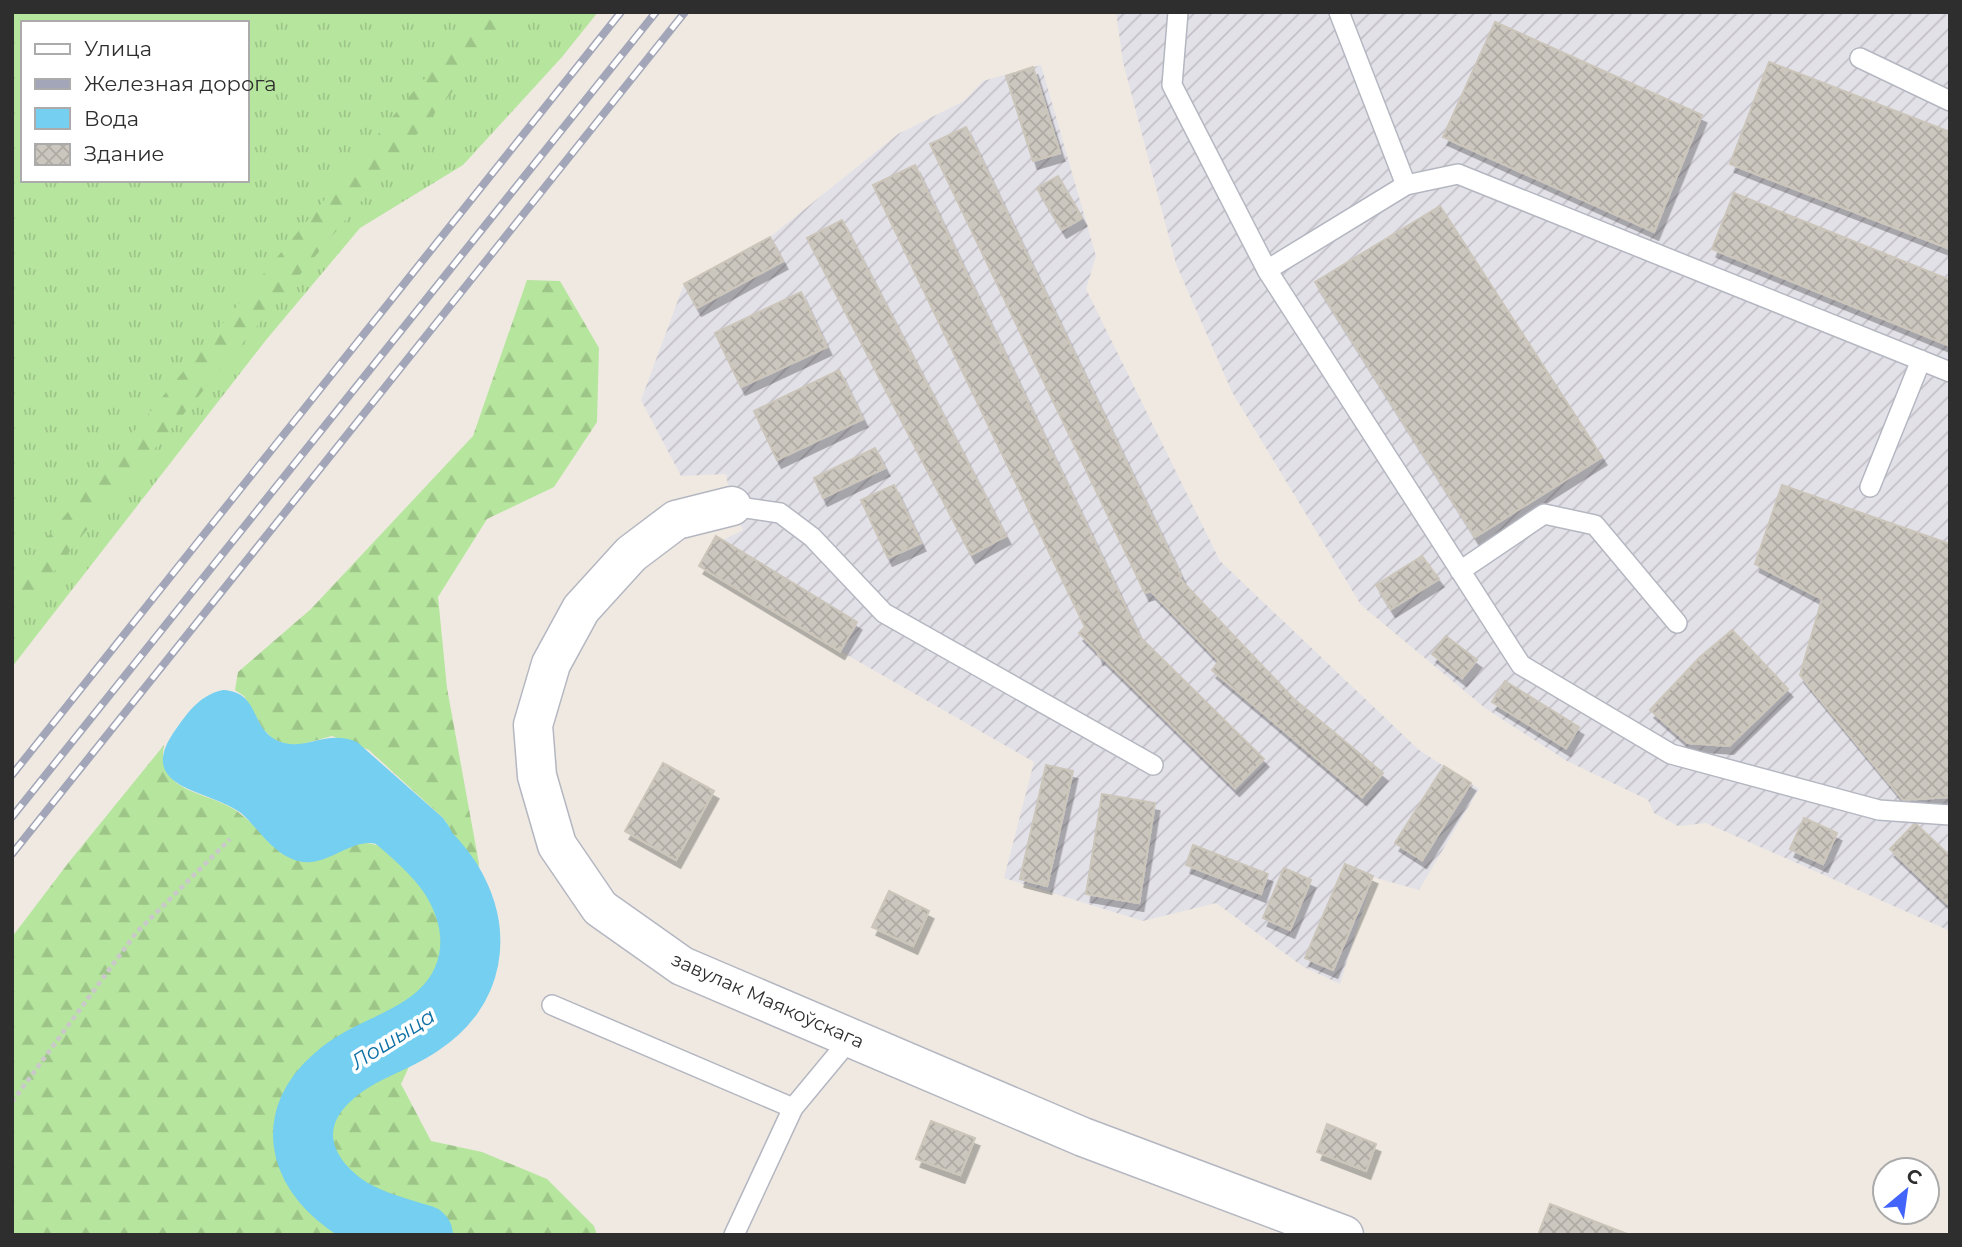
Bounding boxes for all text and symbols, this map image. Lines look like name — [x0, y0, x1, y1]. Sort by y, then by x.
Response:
legend — [21, 21, 248, 182]
text: Улица — [84, 36, 152, 61]
text: Железная дорога — [84, 71, 276, 96]
text: Вода — [84, 106, 139, 131]
text: Здание — [84, 141, 165, 166]
street label: завулак Маякоўскага — [668, 948, 868, 1053]
water label: Лошыца — [345, 1003, 439, 1075]
north arrow — [1871, 1156, 1941, 1226]
text: С — [1902, 1163, 1926, 1190]

